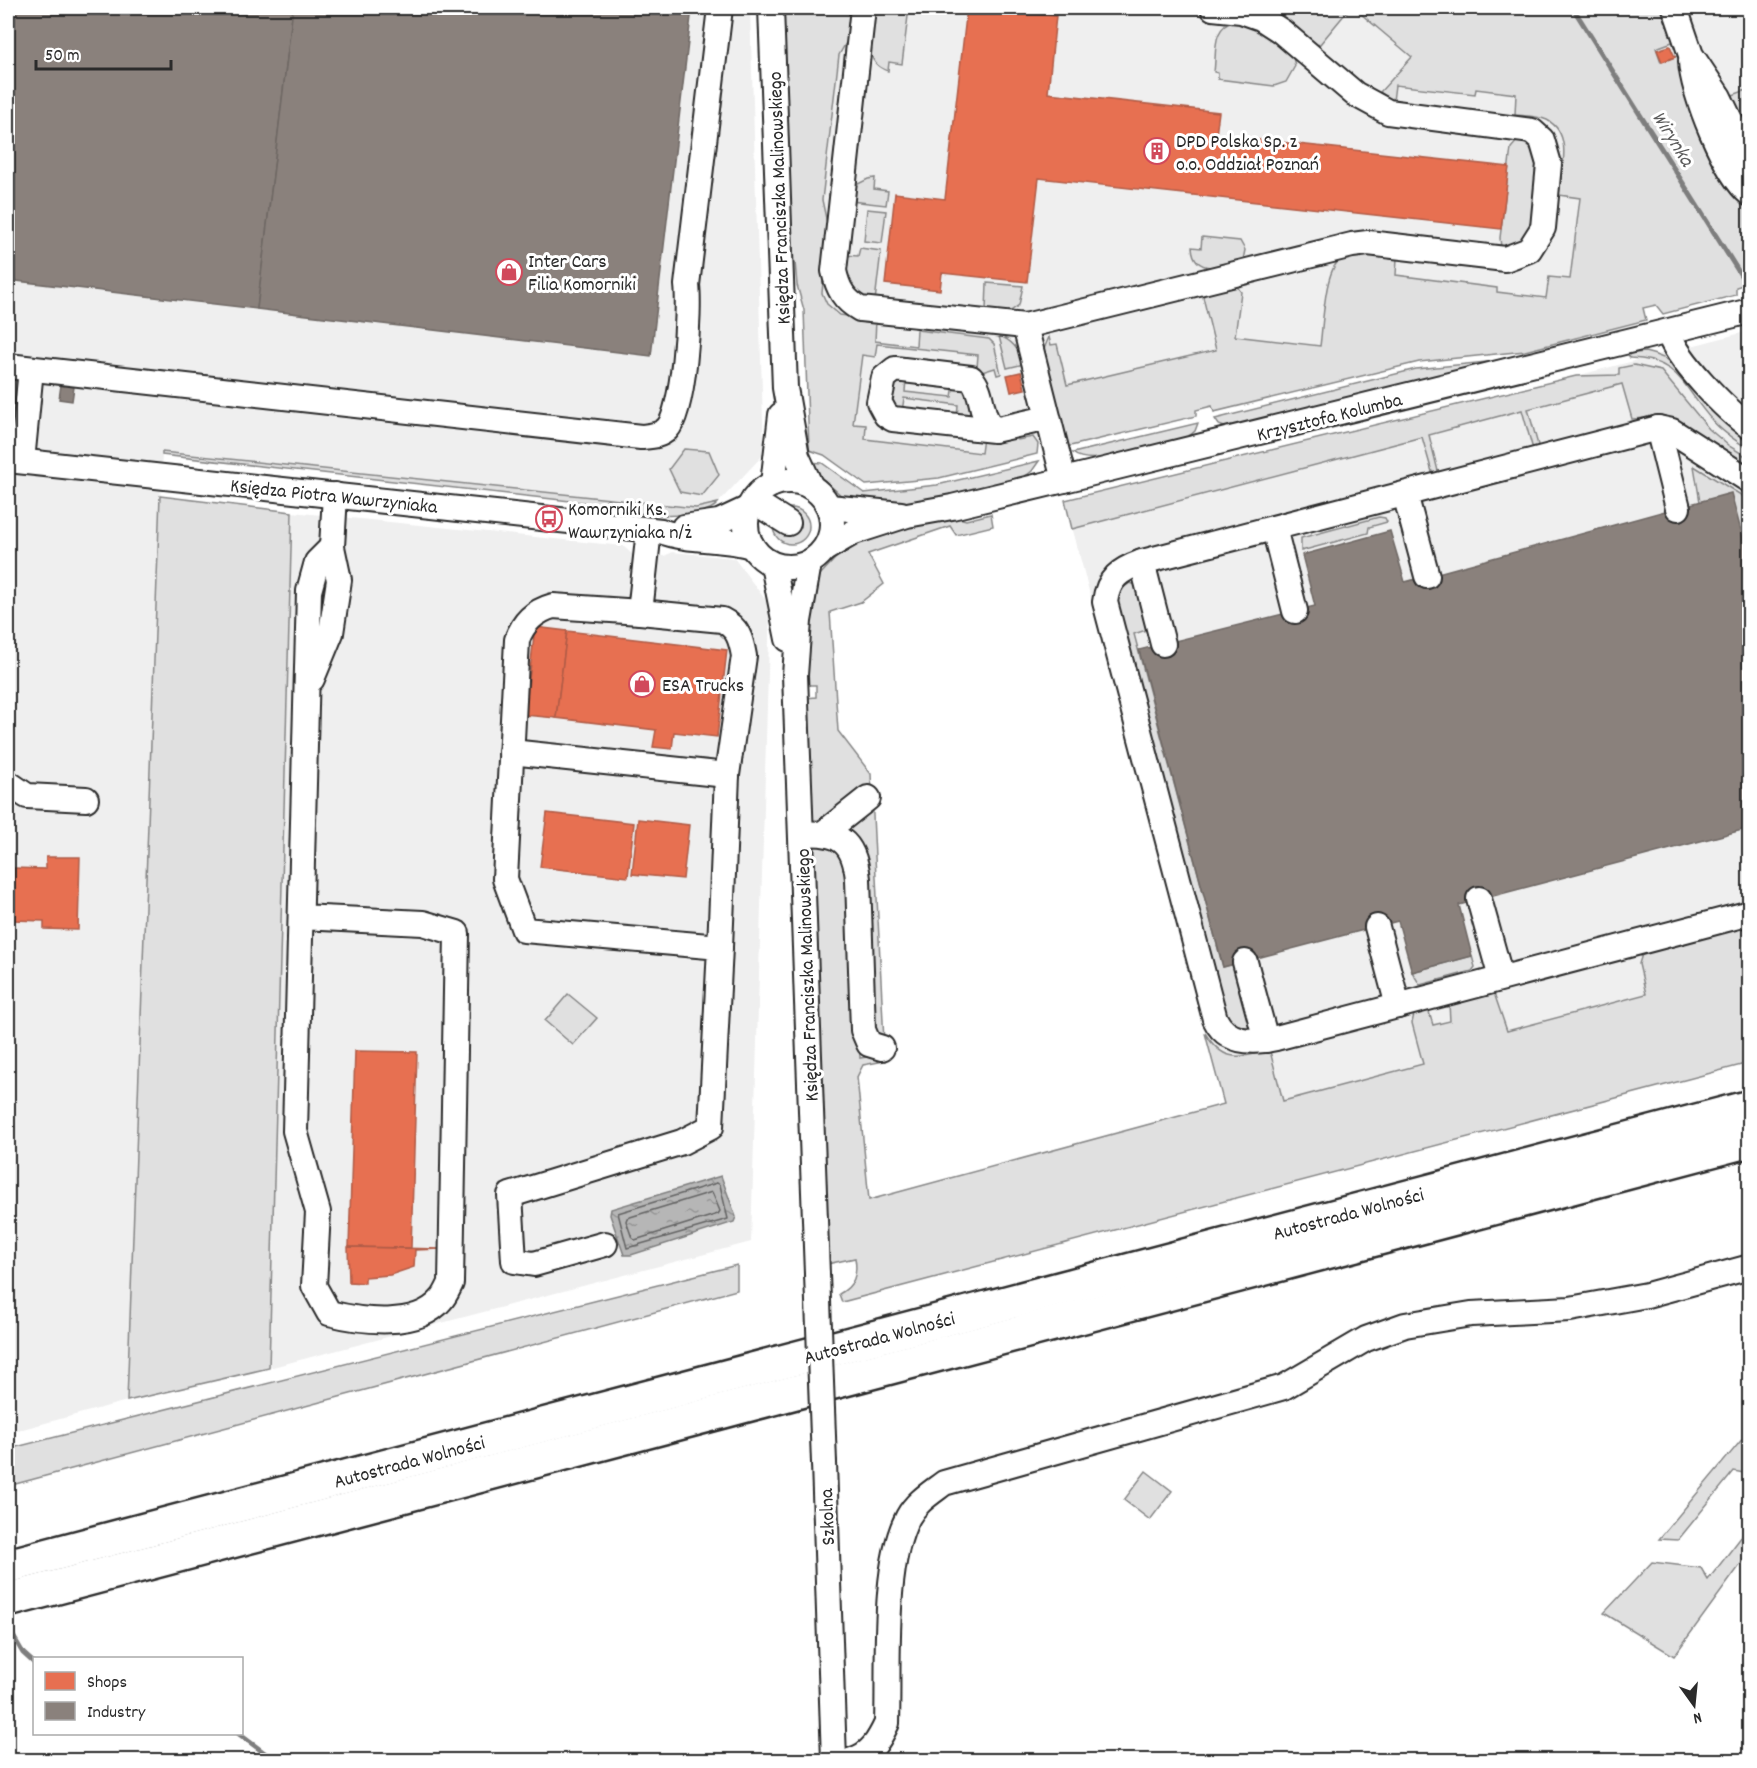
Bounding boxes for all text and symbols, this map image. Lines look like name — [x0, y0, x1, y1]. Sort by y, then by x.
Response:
scale bar — [36, 33, 171, 71]
text: 50 m — [45, 44, 80, 69]
street label: Księdza Franciszka Malinowskiego — [763, 71, 799, 325]
water label: Wirynka — [1643, 106, 1701, 174]
place label: DPD Polska Sp. z o.o. Oddział Poznań — [1176, 129, 1319, 180]
building icon: DPD Polska Sp. z o.o. Oddział Poznań — [1142, 136, 1172, 166]
place label: Inter Cars Filia Komorniki — [528, 249, 636, 300]
shop icon: Inter Cars Filia Komorniki — [494, 257, 524, 287]
street label: Krzysztofa Kolumba — [1254, 387, 1406, 451]
street label: Księdza Piotra Wawrzyniaka — [229, 473, 439, 523]
place label: Komorniki Ks. Wawrzyniaka n/ż — [568, 497, 692, 548]
bus stop icon: Komorniki Ks. Wawrzyniaka n/ż — [534, 504, 564, 534]
shop icon: ESA Trucks — [627, 669, 657, 699]
place label: ESA Trucks — [662, 673, 744, 701]
street label: Księdza Franciszka Malinowskiego — [791, 848, 827, 1102]
street label: Autostrada Wolności — [1270, 1182, 1428, 1250]
street label: Autostrada Wolności — [801, 1306, 959, 1374]
street label: Autostrada Wolności — [331, 1430, 489, 1498]
street label: Szkolna — [814, 1487, 844, 1546]
legend — [33, 1657, 243, 1735]
text: Shops — [87, 1671, 127, 1696]
north arrow — [1664, 1675, 1724, 1735]
text: Industry — [87, 1701, 146, 1726]
text: N — [1690, 1705, 1704, 1729]

